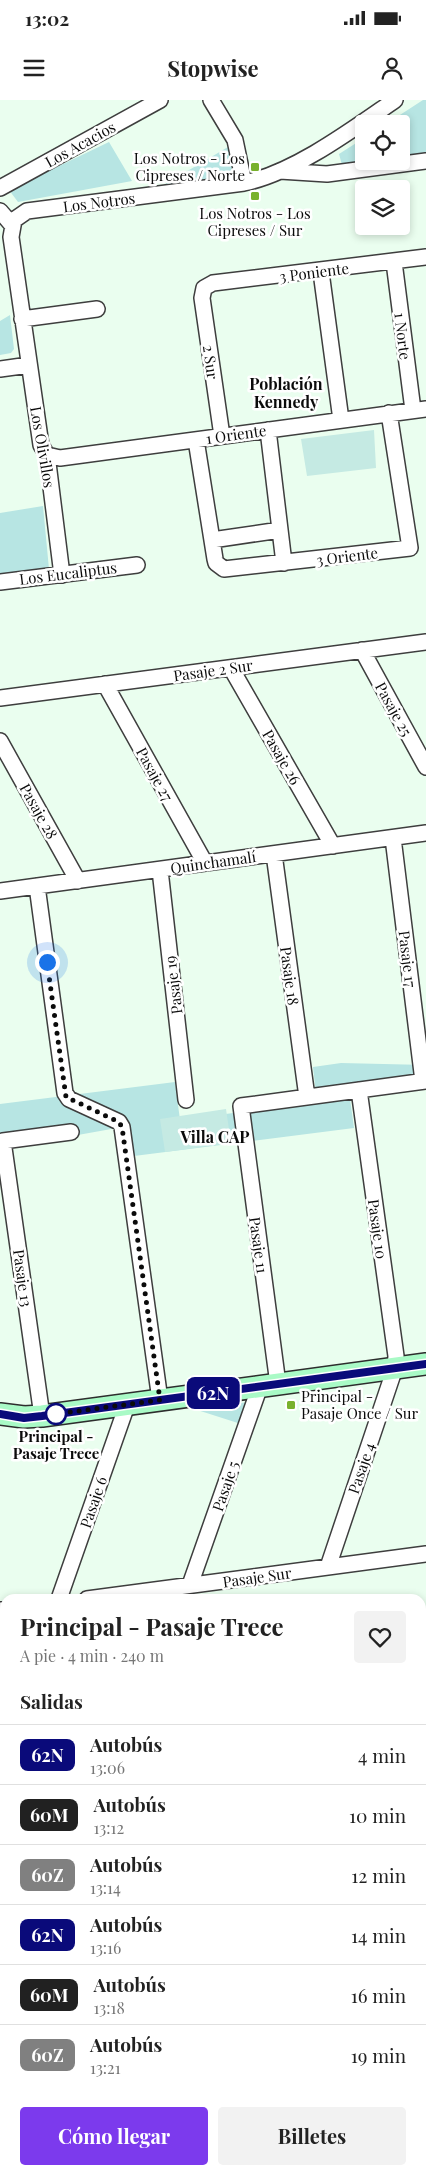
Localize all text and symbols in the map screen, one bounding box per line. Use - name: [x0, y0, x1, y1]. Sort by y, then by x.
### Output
- text: 13:02: [25, 5, 69, 31]
- text: Stopwise: [167, 53, 259, 83]
- icon: menu: [20, 54, 48, 82]
- icon: person: [378, 54, 406, 82]
- map controls: [355, 115, 410, 235]
- button: locate: [355, 115, 410, 170]
- street label: Los Acacios: [41, 116, 119, 172]
- place label: Los Notros - Los Cipreses / Norte: [134, 148, 245, 185]
- marker: Los Notros - Los Cipreses / Norte: [249, 161, 261, 173]
- button: layers: [355, 180, 410, 235]
- street label: Los Notros: [62, 188, 136, 216]
- marker: Los Notros - Los Cipreses / Sur: [249, 190, 261, 202]
- place label: Los Notros - Los Cipreses / Sur: [199, 203, 311, 240]
- street label: 3 Poniente: [278, 258, 350, 286]
- street label: 1 Norte: [390, 311, 416, 361]
- street label: 2 Sur: [199, 344, 223, 381]
- district label: Población Kennedy: [249, 373, 323, 412]
- street label: Los Olivillos: [26, 405, 60, 489]
- street label: 1 Oriente: [204, 420, 268, 448]
- street label: 3 Oriente: [315, 542, 379, 570]
- street label: Los Eucaliptus: [18, 557, 118, 589]
- street label: Pasaje 2 Sur: [172, 654, 254, 685]
- street label: Pasaje 25: [371, 678, 417, 740]
- street label: Pasaje 26: [258, 726, 306, 788]
- street label: Pasaje 27: [132, 743, 178, 805]
- street label: Pasaje 28: [16, 780, 63, 843]
- street label: Quinchamalí: [169, 846, 258, 878]
- street label: Pasaje 17: [395, 929, 421, 989]
- street label: Pasaje 18: [276, 945, 304, 1007]
- your location: [35, 950, 60, 975]
- street label: Pasaje 19: [159, 955, 187, 1015]
- district label: Villa CAP: [179, 1126, 250, 1147]
- street label: Pasaje 10: [364, 1198, 392, 1260]
- street label: Pasaje 11: [245, 1216, 273, 1275]
- street label: Pasaje 13: [9, 1248, 37, 1308]
- line badge: 62N: [184, 1377, 242, 1409]
- text: 62N: [197, 1381, 229, 1405]
- place label: Principal - Pasaje Once / Sur: [301, 1386, 418, 1423]
- marker: Principal - Pasaje Once / Sur: [285, 1399, 297, 1411]
- marker: Principal - Pasaje Trece: [45, 1403, 67, 1425]
- place label: Principal - Pasaje Trece: [13, 1426, 100, 1463]
- street label: Pasaje 4: [343, 1440, 379, 1496]
- street label: Pasaje 5: [207, 1458, 243, 1514]
- street label: Pasaje 6: [75, 1473, 111, 1531]
- street label: Pasaje Sur: [221, 1562, 293, 1592]
- text: Principal - Pasaje Trece: [20, 1610, 284, 1642]
- button: heart: [354, 1611, 406, 1663]
- text: A pie · 4 min · 240 m: [20, 1645, 164, 1666]
- text: Salidas: [20, 1688, 83, 1714]
- text: Autobús: [90, 1731, 162, 1757]
- text: 4 min: [358, 1742, 406, 1768]
- text: 62N: [31, 1743, 64, 1767]
- text: 13:06: [90, 1757, 125, 1778]
- text: Autobús: [93, 1791, 166, 1817]
- text: 10 min: [349, 1802, 406, 1828]
- text: 60M: [30, 1803, 68, 1827]
- text: 13:12: [93, 1817, 124, 1838]
- text: Autobús: [90, 1851, 162, 1877]
- text: 12 min: [351, 1862, 406, 1888]
- text: 60Z: [31, 1863, 64, 1887]
- text: 13:14: [90, 1877, 121, 1898]
- text: Autobús: [90, 1911, 162, 1937]
- text: 14 min: [351, 1922, 406, 1948]
- text: 62N: [31, 1923, 64, 1947]
- text: 13:16: [90, 1937, 121, 1958]
- text: Autobús: [93, 1971, 166, 1997]
- text: 16 min: [351, 1982, 406, 2008]
- text: 60M: [30, 1983, 68, 2007]
- text: 13:18: [93, 1997, 125, 2018]
- text: Autobús: [90, 2031, 162, 2057]
- text: 19 min: [351, 2042, 406, 2068]
- text: 60Z: [31, 2043, 64, 2067]
- text: 13:21: [90, 2057, 121, 2078]
- button: Cómo llegar: [20, 2107, 208, 2165]
- button: Billetes: [218, 2107, 406, 2165]

